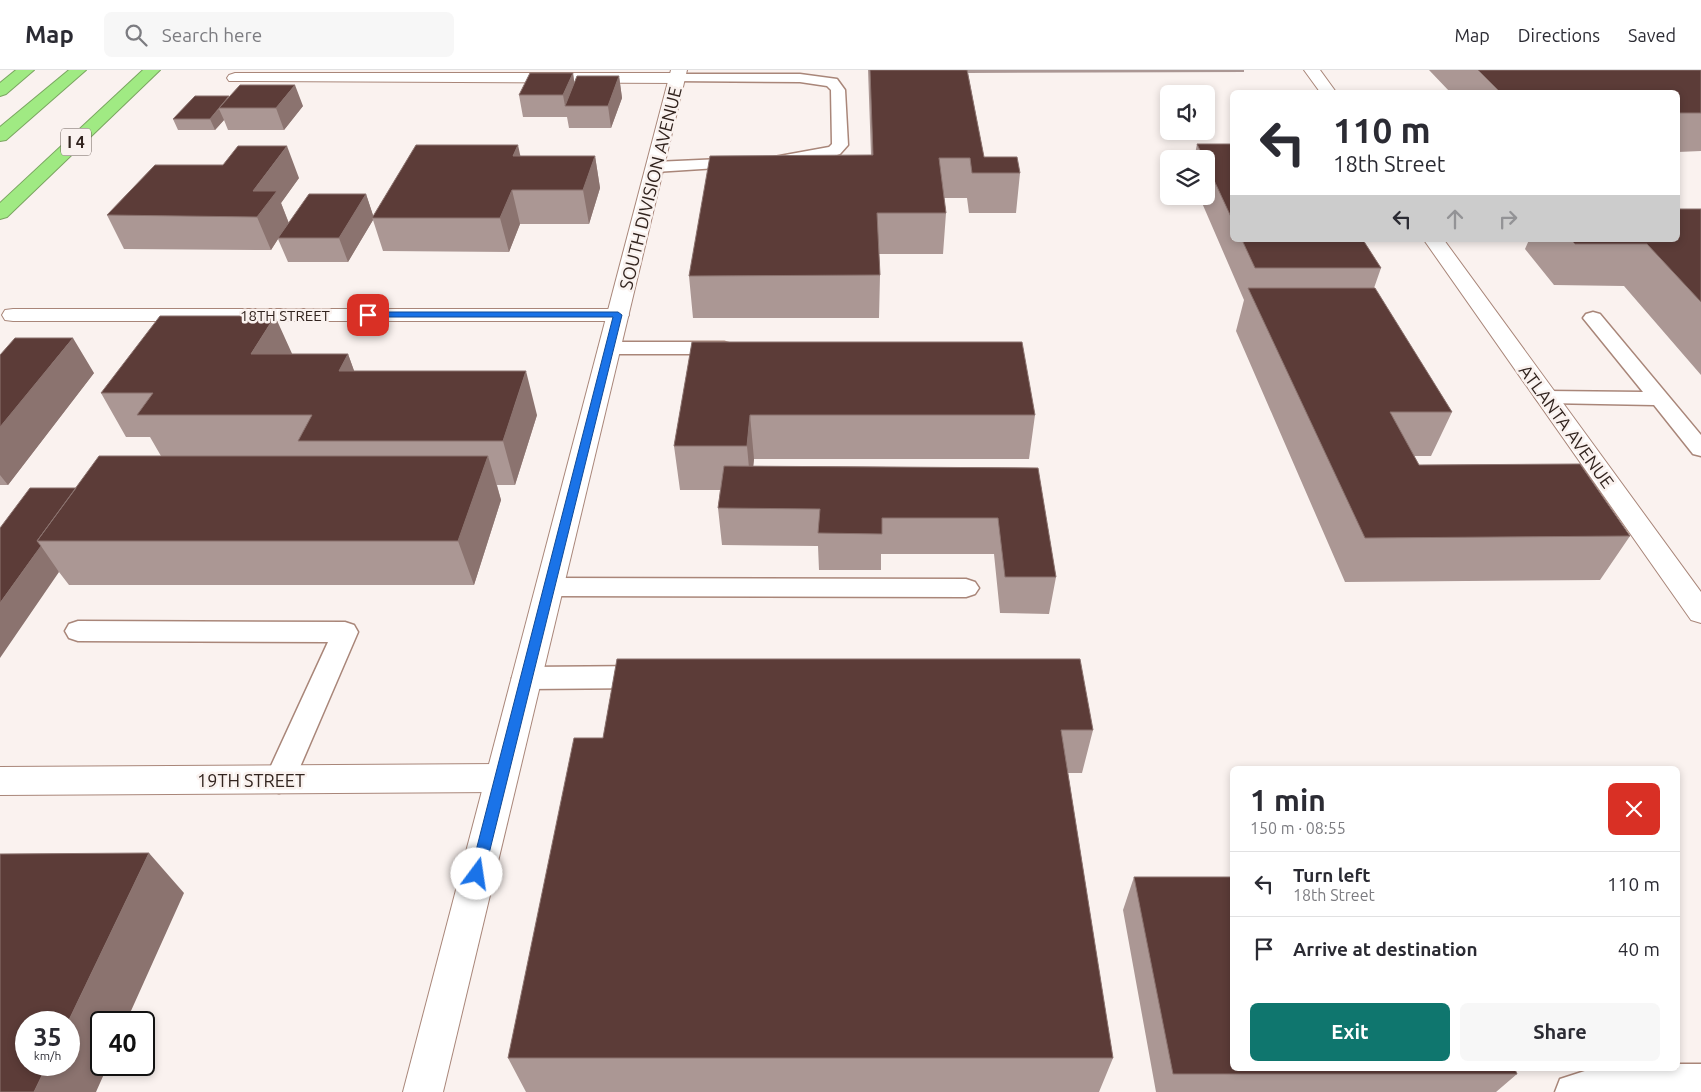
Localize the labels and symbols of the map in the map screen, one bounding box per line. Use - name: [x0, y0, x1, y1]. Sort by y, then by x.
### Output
- street label: SOUTH DIVISION AVENUE: [615, 85, 685, 291]
- road number: I 4: [61, 128, 91, 156]
- pin: [347, 294, 389, 336]
- street label: 18TH STREET: [240, 307, 331, 324]
- street label: ATLANTA AVENUE: [1516, 361, 1618, 491]
- street label: 19TH STREET: [197, 770, 305, 790]
- position arrow: [450, 847, 502, 899]
- speed limit sign: 40: [90, 1011, 155, 1076]

